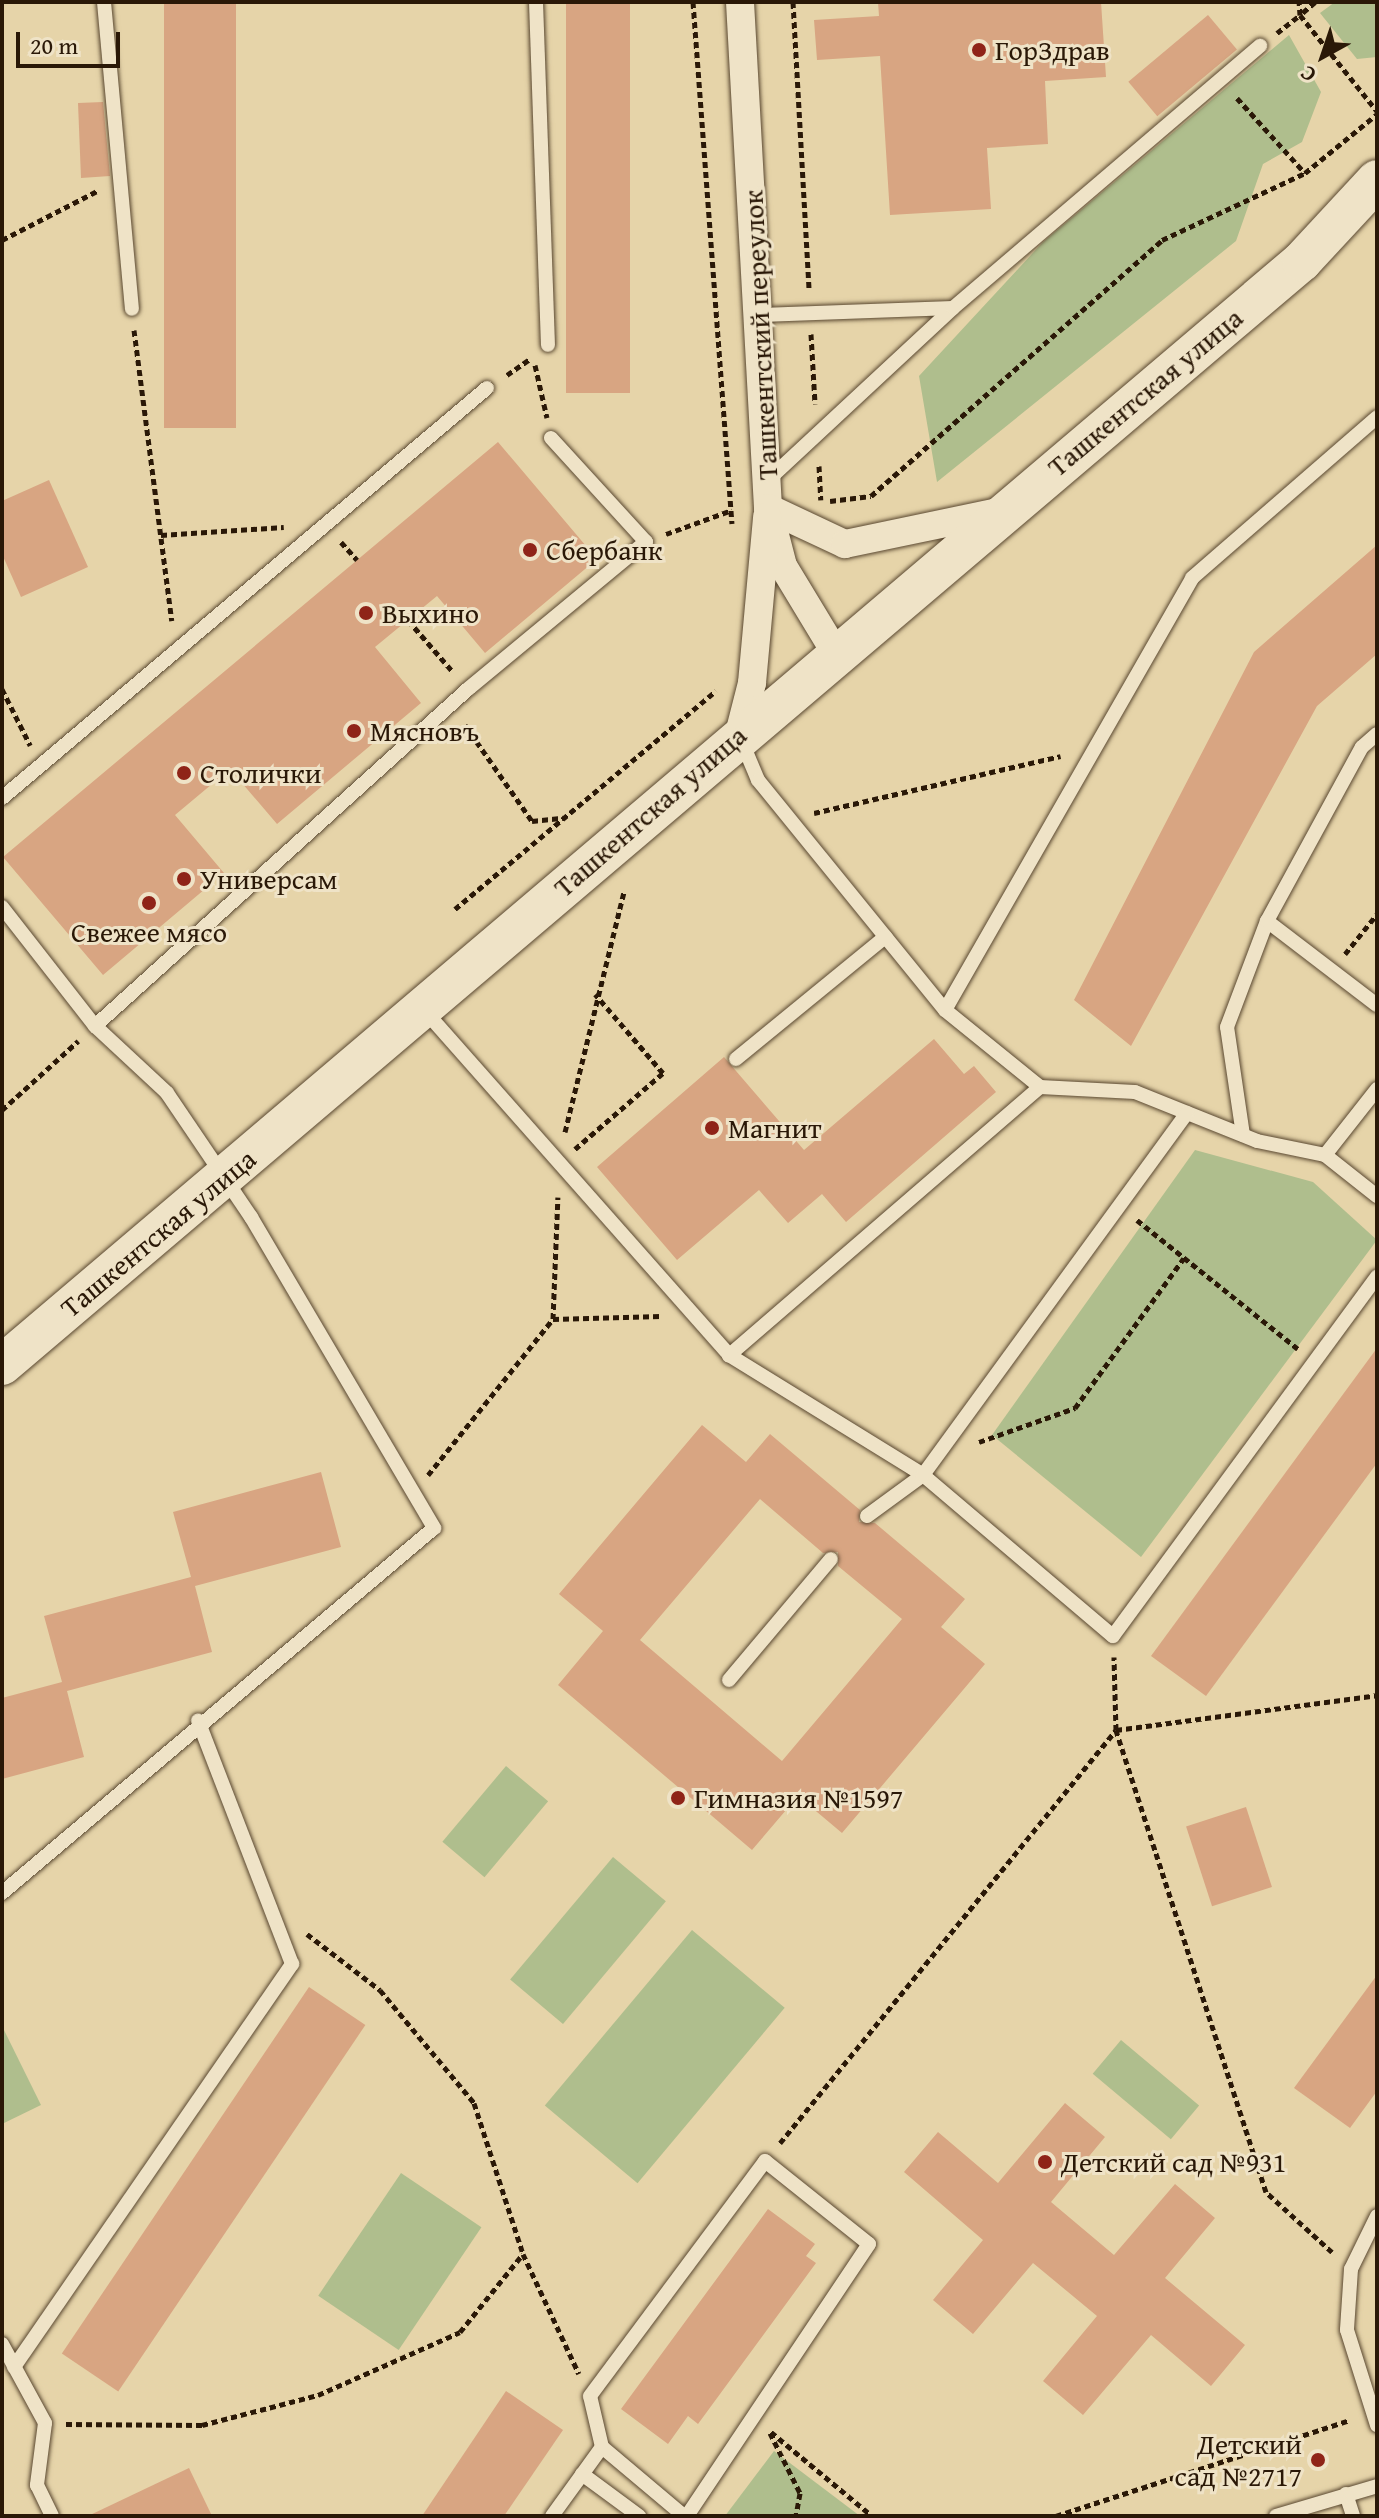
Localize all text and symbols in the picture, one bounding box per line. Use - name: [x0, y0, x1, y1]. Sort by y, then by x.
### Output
- scale bar: [20, 16, 124, 66]
- north arrow: [1283, 16, 1363, 96]
- text: 20 m: [30, 28, 78, 63]
- place label: ГорЗдрав: [995, 33, 1110, 67]
- marker: ГорЗдрав: [970, 41, 988, 59]
- text: С: [1293, 58, 1323, 91]
- street label: Ташкентский переулок: [736, 189, 784, 481]
- street label: Ташкентская улица: [1041, 301, 1249, 483]
- place label: Сбербанк: [546, 533, 662, 567]
- marker: Сбербанк: [521, 541, 539, 559]
- place label: Выхино: [382, 596, 479, 630]
- marker: Выхино: [357, 604, 375, 622]
- place label: Мясновъ: [370, 714, 479, 748]
- street label: Ташкентская улица: [547, 718, 753, 904]
- marker: Мясновъ: [345, 722, 363, 740]
- place label: Столички: [200, 756, 321, 790]
- marker: Столички: [175, 764, 193, 782]
- place label: Универсам: [200, 862, 338, 896]
- marker: Универсам: [175, 870, 193, 888]
- marker: Свежее мясо: [140, 894, 158, 912]
- place label: Свежее мясо: [71, 915, 227, 949]
- place label: Магнит: [728, 1111, 822, 1145]
- marker: Магнит: [703, 1119, 721, 1137]
- street label: Ташкентская улица: [54, 1142, 262, 1324]
- place label: Гимназия №1597: [694, 1781, 903, 1815]
- marker: Гимназия №1597: [669, 1789, 687, 1807]
- place label: Детский сад №931: [1061, 2145, 1286, 2179]
- marker: Детский сад №931: [1036, 2153, 1054, 2171]
- place label: Детский сад №2717: [1175, 2427, 1302, 2493]
- marker: Детский сад №2717: [1309, 2451, 1327, 2469]

